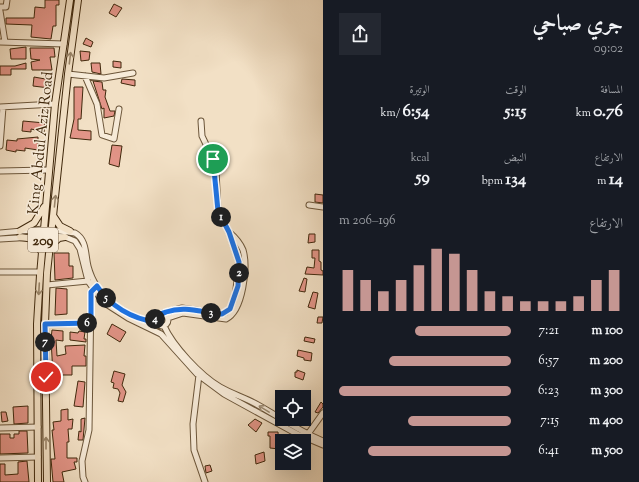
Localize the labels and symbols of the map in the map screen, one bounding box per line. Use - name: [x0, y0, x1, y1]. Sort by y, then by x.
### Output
- one-way arrow: [66, 52, 74, 65]
- street label: King Abdul Aziz Road: [24, 70, 59, 216]
- pin: [196, 142, 230, 176]
- one-way arrow: [51, 195, 59, 208]
- pin: 1: [211, 207, 231, 227]
- road number: 209: [28, 228, 58, 252]
- pin: 2: [229, 263, 249, 283]
- one-way arrow: [35, 282, 43, 295]
- pin: 5: [96, 288, 116, 308]
- pin: 3: [201, 303, 221, 323]
- pin: 4: [145, 309, 165, 329]
- pin: 6: [77, 313, 97, 333]
- pin: 7: [35, 332, 55, 352]
- pin: [29, 360, 63, 394]
- one-way arrow: [258, 404, 270, 412]
- one-way arrow: [42, 437, 50, 450]

